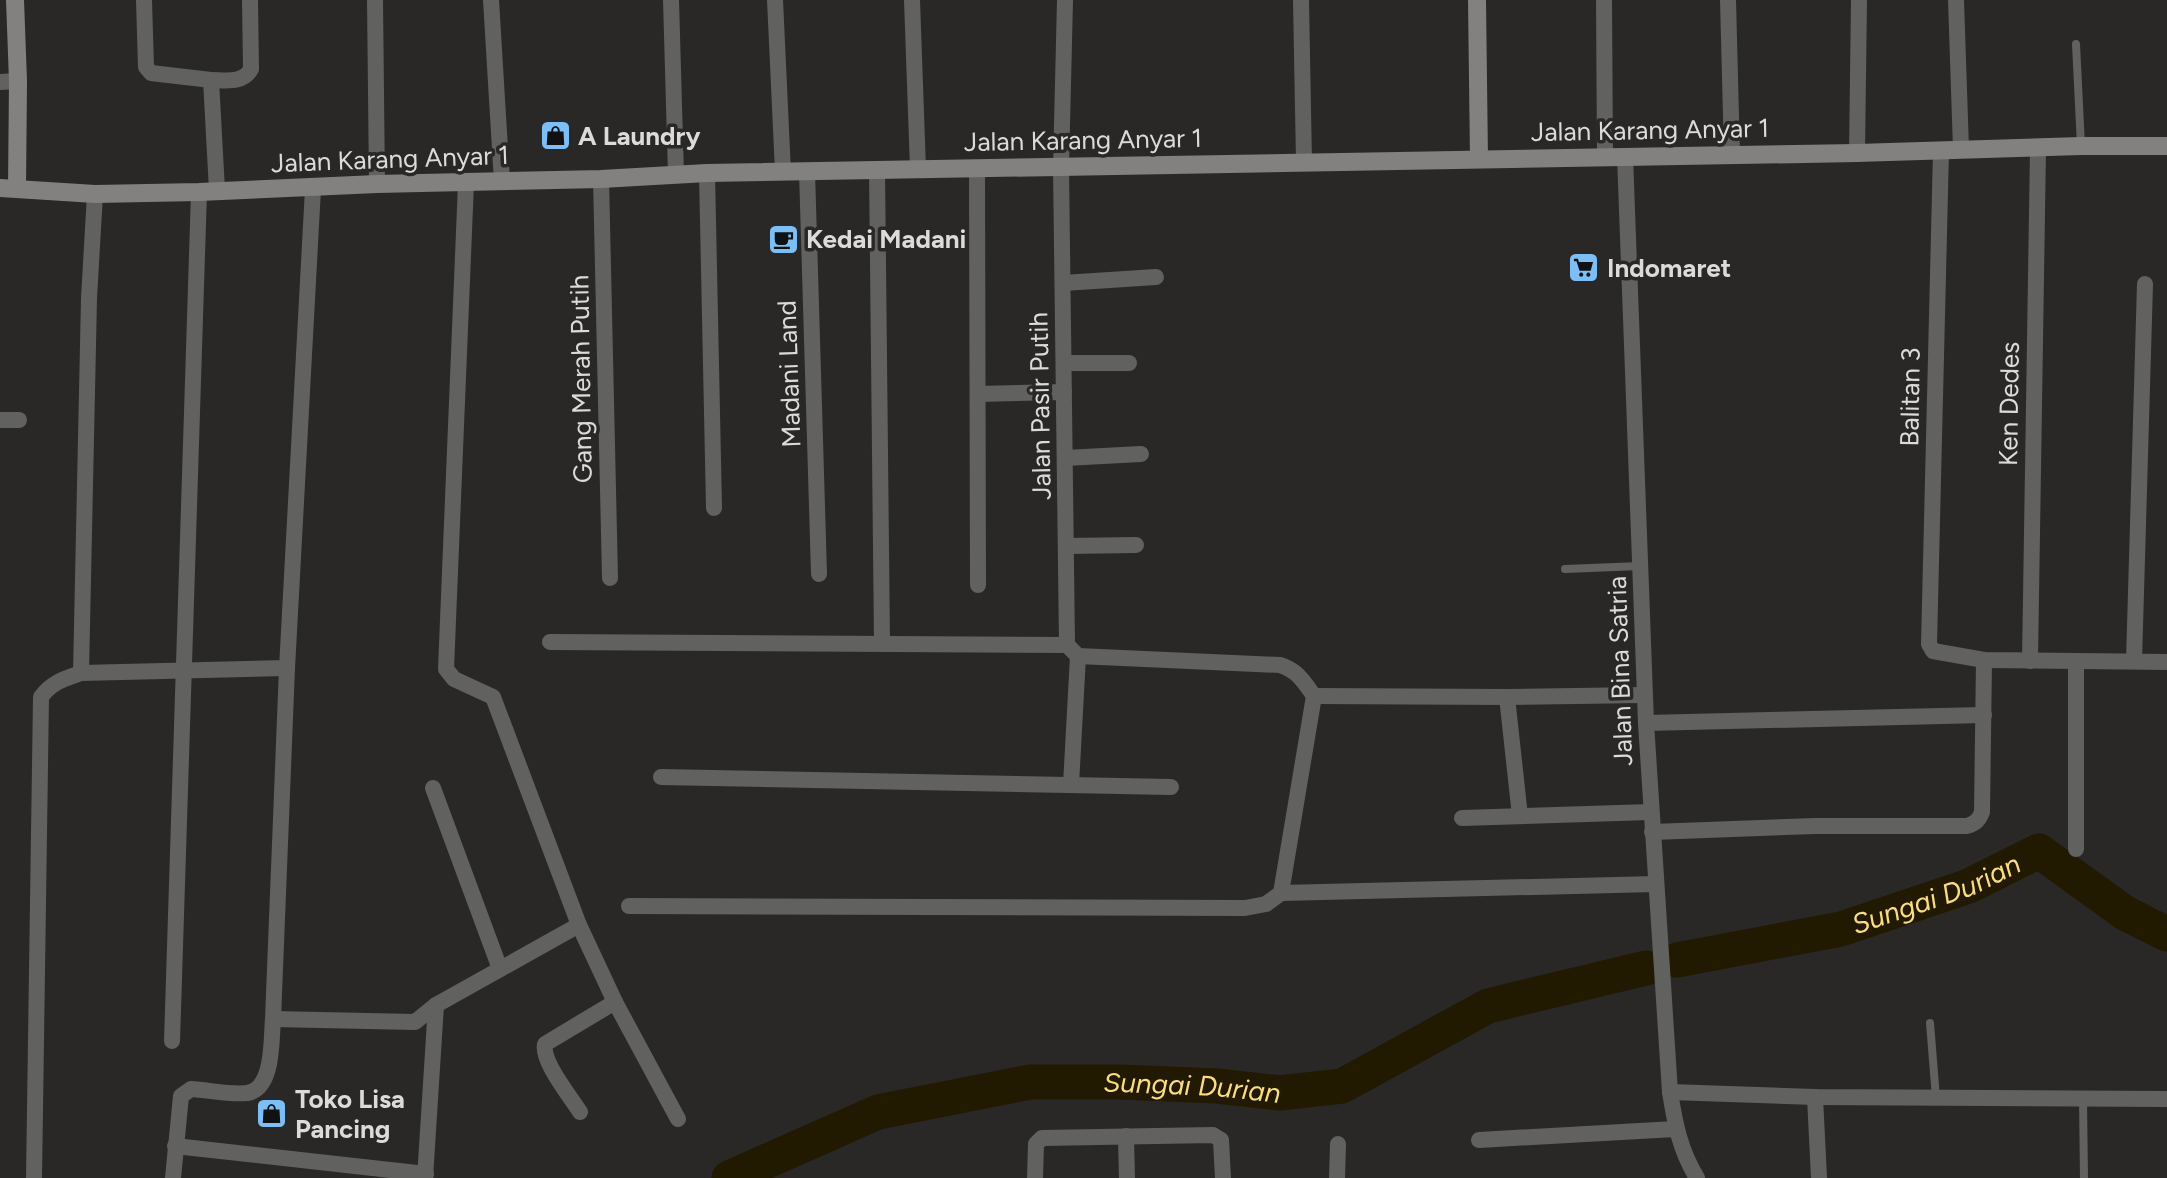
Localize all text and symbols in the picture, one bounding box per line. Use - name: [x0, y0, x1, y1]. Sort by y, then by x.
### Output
- street label: Jalan Karang Anyar 1: [1531, 112, 1769, 148]
- shop icon: A Laundry: [538, 119, 572, 153]
- place label: A Laundry: [578, 120, 700, 152]
- street label: Jalan Karang Anyar 1: [964, 122, 1202, 158]
- street label: Jalan Karang Anyar 1: [270, 139, 510, 179]
- cafe icon: Kedai Madani: [766, 222, 800, 256]
- place label: Kedai Madani: [806, 223, 966, 255]
- supermarket icon: Indomaret: [1567, 251, 1601, 285]
- place label: Indomaret: [1607, 252, 1731, 284]
- street label: Gang Merah Putih: [563, 275, 599, 483]
- street label: Madani Land: [770, 300, 808, 448]
- street label: Jalan Pasir Putih: [1022, 312, 1058, 500]
- street label: Ken Dedes: [1992, 342, 2026, 466]
- street label: Balitan 3: [1893, 347, 1927, 447]
- street label: Jalan Bina Satria: [1601, 576, 1639, 766]
- water label: Sungai Durian: [1847, 846, 2026, 941]
- water label: Sungai Durian: [1103, 1065, 1282, 1110]
- place label: Toko Lisa Pancing: [295, 1083, 405, 1145]
- shop icon: Toko Lisa Pancing: [255, 1097, 289, 1131]

